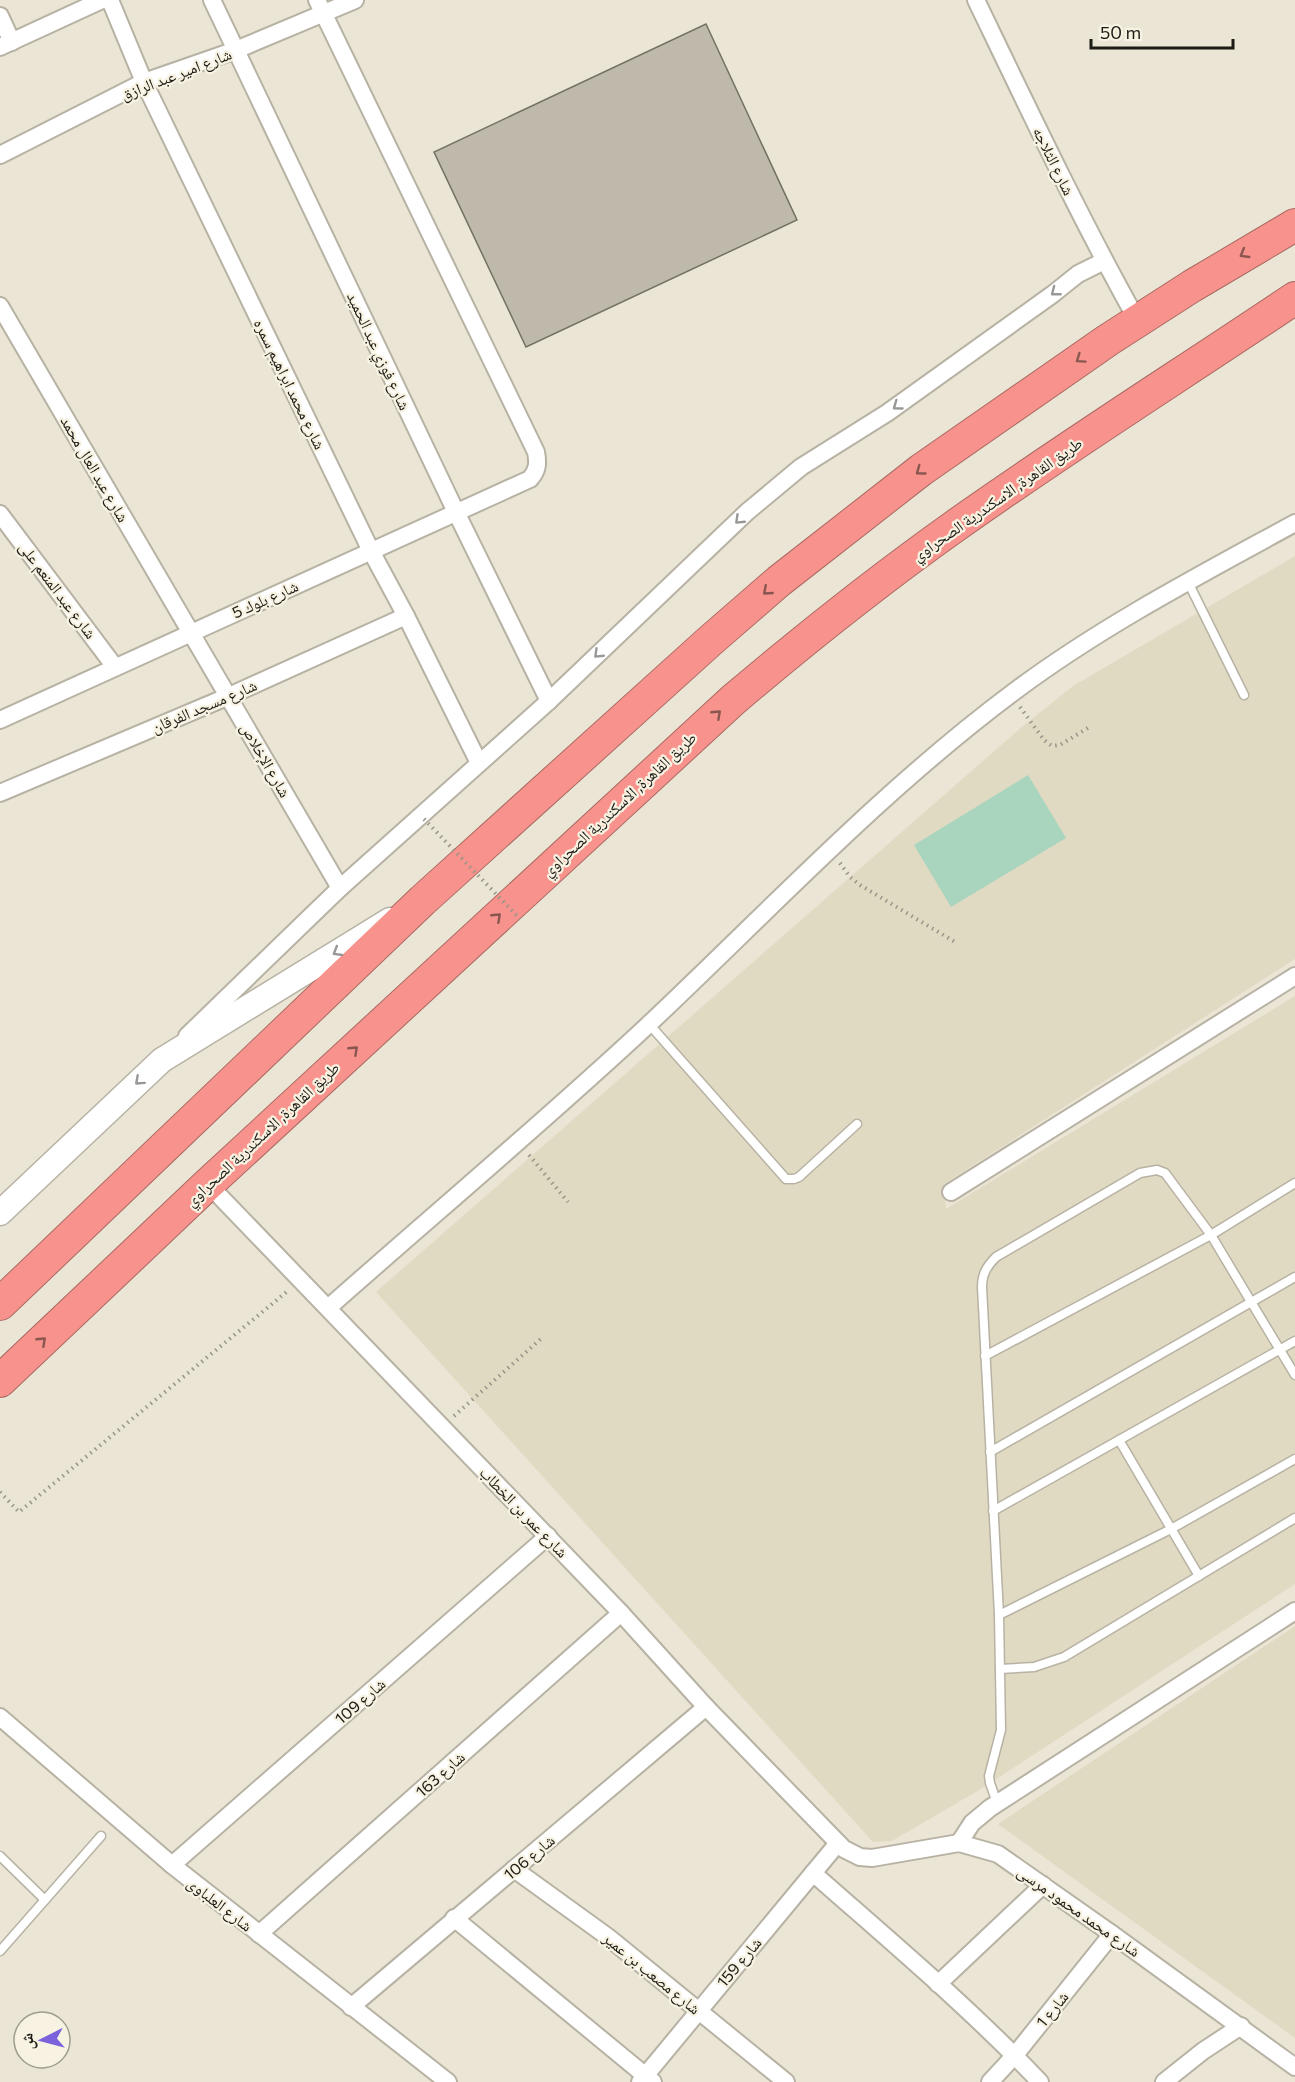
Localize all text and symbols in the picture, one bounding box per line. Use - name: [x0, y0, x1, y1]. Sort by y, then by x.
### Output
- scale bar: [1091, 12, 1234, 50]
- text: 50 m: [1100, 21, 1141, 43]
- street label: شارع امير عبد الرازق: [118, 44, 235, 105]
- street label: شارع الثلاجه: [1028, 124, 1079, 199]
- one-way arrow: [1240, 246, 1250, 258]
- one-way arrow: [1051, 284, 1062, 295]
- street label: شارع فوزي عبد الحميد: [340, 289, 415, 415]
- street label: شارع محمد ابراهيم سمره: [249, 315, 330, 453]
- one-way arrow: [1076, 352, 1087, 363]
- one-way arrow: [892, 398, 903, 409]
- street label: شارع عبد العال محمد: [56, 412, 134, 526]
- street label: طريق القاهرة, الاسكندرية الصحراوي: [908, 433, 1088, 568]
- one-way arrow: [916, 464, 927, 475]
- one-way arrow: [736, 513, 746, 524]
- street label: شارع عبد المنعم على: [14, 537, 101, 643]
- street label: شارع بلوك 5: [229, 576, 302, 623]
- one-way arrow: [763, 584, 774, 595]
- one-way arrow: [594, 647, 605, 658]
- street label: شارع مسجد الفرقان: [148, 675, 260, 738]
- one-way arrow: [711, 710, 721, 721]
- street label: شارع الإخلاص: [236, 719, 295, 801]
- street label: طريق القاهرة, الاسكندرية الصحراوي: [538, 727, 702, 883]
- one-way arrow: [490, 913, 501, 924]
- one-way arrow: [333, 944, 343, 956]
- one-way arrow: [346, 1046, 357, 1057]
- street label: طريق القاهرة, الاسكندرية الصحراوي: [181, 1057, 345, 1213]
- one-way arrow: [135, 1074, 145, 1085]
- one-way arrow: [35, 1337, 46, 1348]
- street label: شارع عمر بن الخطاب: [475, 1462, 572, 1562]
- street label: شارع 109: [331, 1674, 390, 1729]
- street label: شارع 163: [411, 1747, 469, 1802]
- street label: شارع 106: [499, 1830, 559, 1885]
- street label: شارع محمد محمود مرسى: [1013, 1861, 1144, 1962]
- street label: شارع العلباوى: [183, 1872, 257, 1936]
- street label: شارع مصعب بن عمير: [598, 1927, 705, 2019]
- street label: شارع 159: [712, 1933, 766, 1992]
- street label: شارع 1: [1032, 1987, 1073, 2032]
- north arrow: [12, 2010, 72, 2070]
- text: ش: [16, 2032, 38, 2051]

